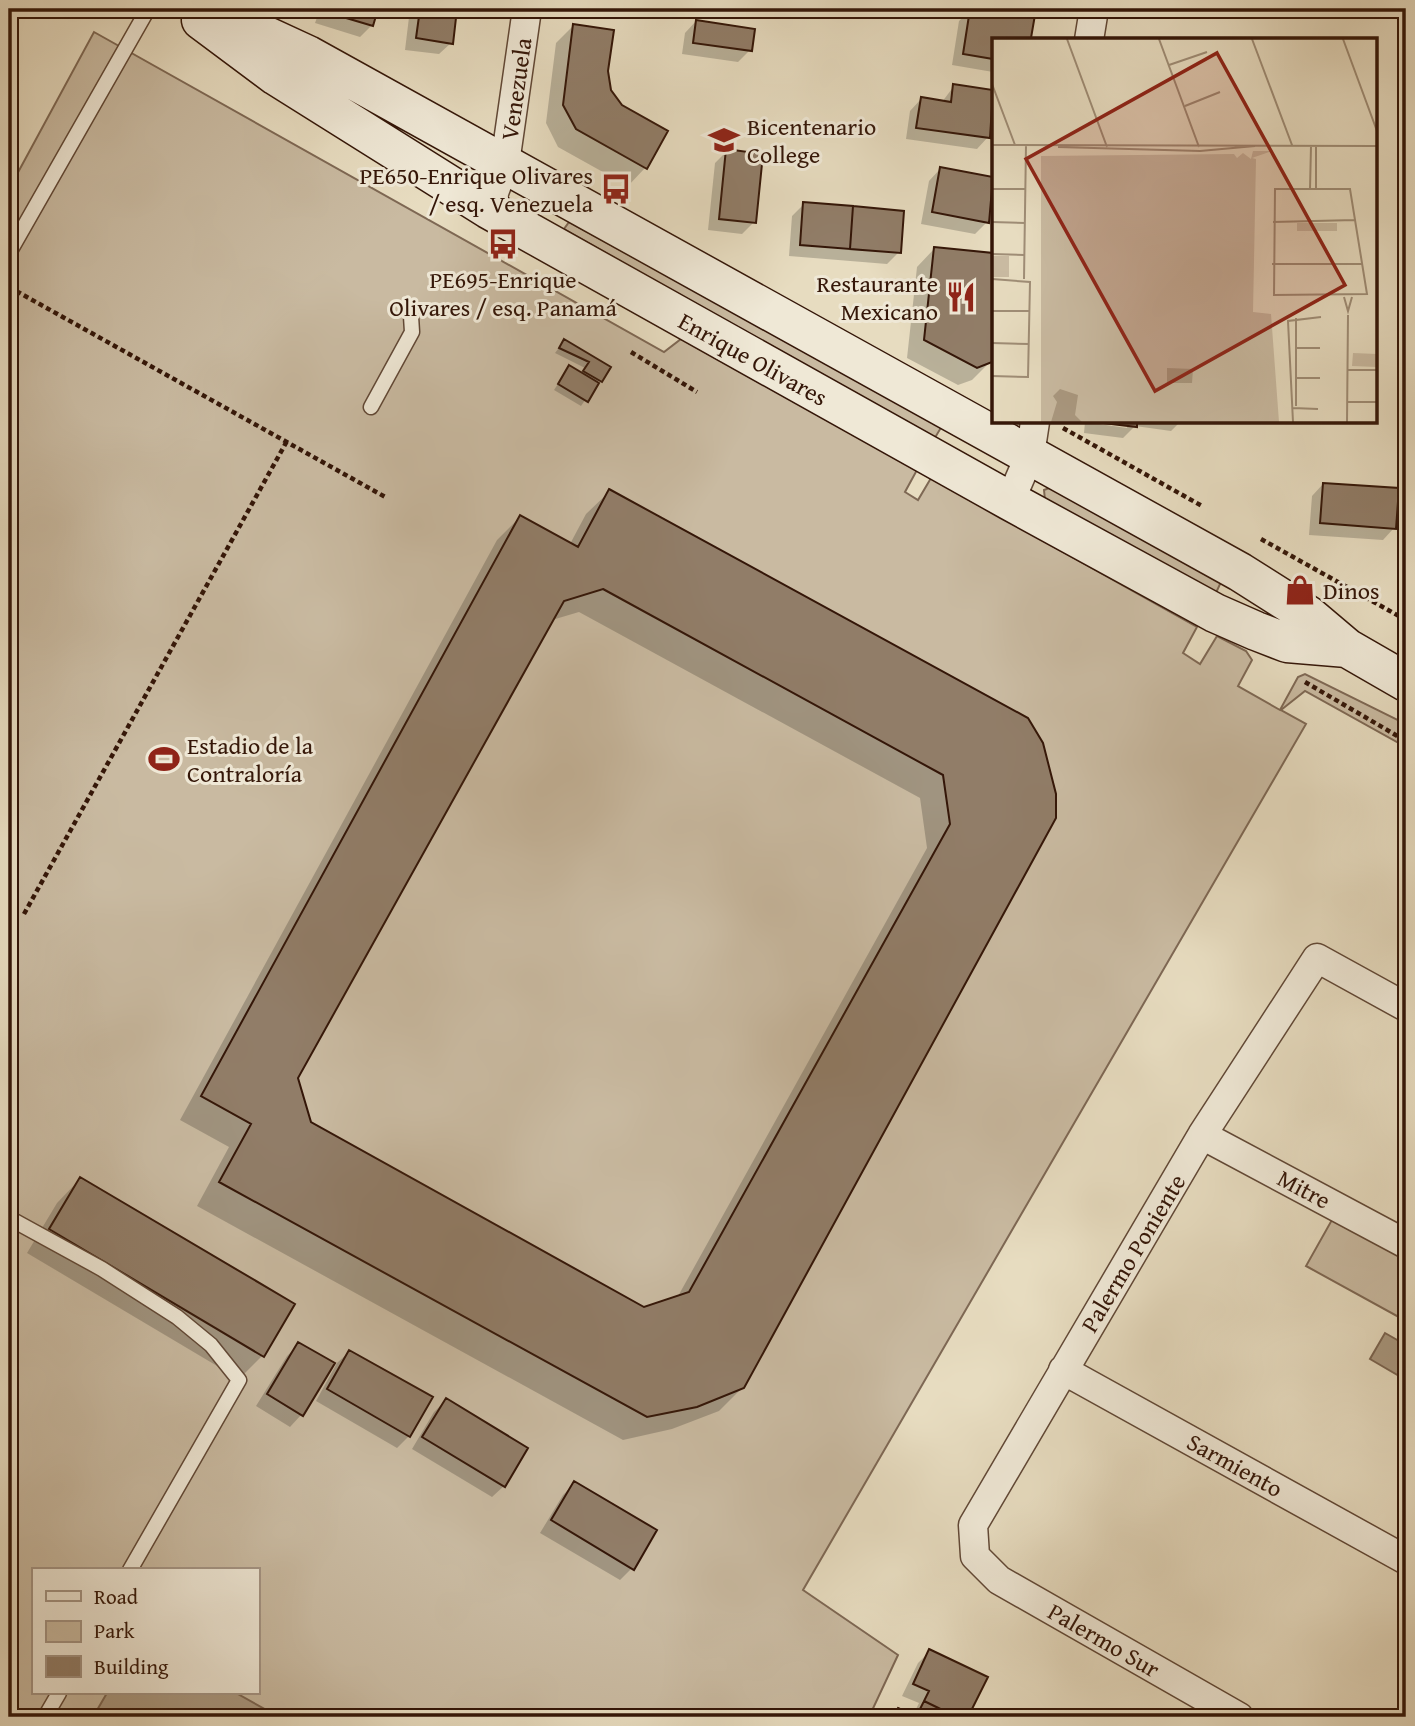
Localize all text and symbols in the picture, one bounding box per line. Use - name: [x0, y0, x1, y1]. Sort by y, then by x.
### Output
- street label: Venezuela: [491, 35, 541, 142]
- inset map: [992, 38, 1376, 424]
- place label: Bicentenario College: [747, 109, 876, 172]
- school or university icon: Bicentenario College: [707, 123, 741, 157]
- place label: PE650-Enrique Olivares / esq. Venezuela: [359, 158, 594, 221]
- bus stop icon: PE650-Enrique Olivares / esq. Venezuela: [599, 172, 633, 206]
- bus stop icon: PE695-Enrique Olivares / esq. Panamá: [486, 227, 520, 261]
- place label: PE695-Enrique Olivares / esq. Panamá: [389, 262, 617, 325]
- place label: Restaurante Mexicano: [816, 266, 938, 329]
- restaurant icon: Restaurante Mexicano: [944, 280, 978, 314]
- street label: Enrique Olivares: [672, 304, 834, 414]
- shop icon: Dinos: [1283, 573, 1317, 607]
- place label: Dinos: [1323, 573, 1380, 608]
- place label: Estadio de la Contraloría: [187, 728, 314, 791]
- sports icon: Estadio de la Contraloría: [147, 742, 181, 776]
- street label: Mitre: [1271, 1160, 1337, 1218]
- street label: Palermo Poniente: [1072, 1167, 1194, 1339]
- street label: Sarmiento: [1181, 1424, 1289, 1506]
- legend: [32, 1568, 259, 1694]
- text: Road: [94, 1581, 139, 1612]
- street label: Palermo Sur: [1042, 1594, 1166, 1686]
- text: Park: [94, 1615, 135, 1646]
- text: Building: [94, 1651, 169, 1682]

